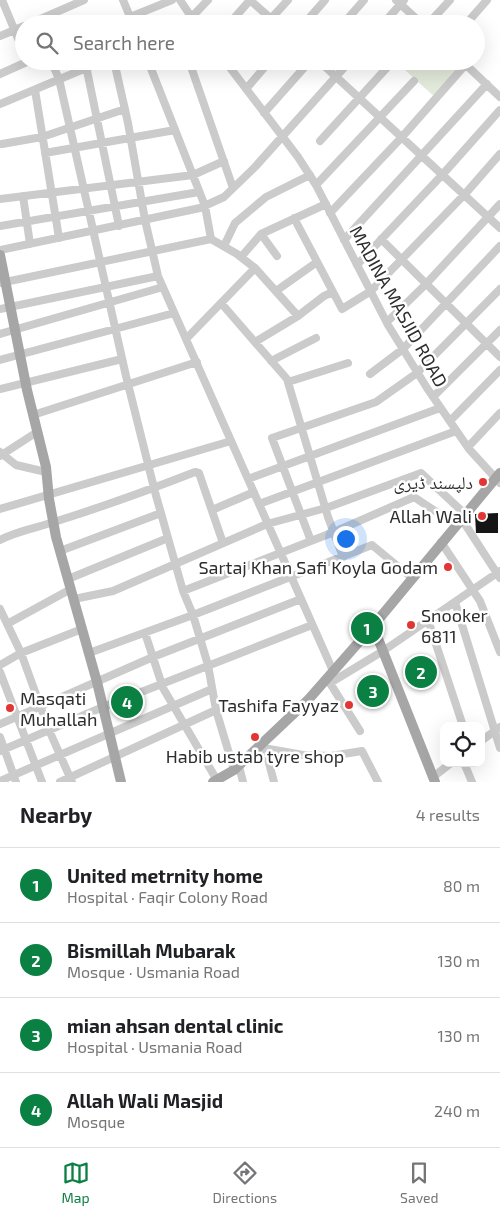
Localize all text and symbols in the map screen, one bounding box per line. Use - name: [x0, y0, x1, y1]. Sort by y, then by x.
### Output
- search box: [15, 15, 485, 70]
- icon: search: [33, 29, 61, 57]
- text: Search here: [73, 31, 175, 54]
- street label: MADINA MASJID ROAD: [345, 221, 453, 391]
- place label: دلپسند ڈیری: [393, 471, 473, 494]
- marker: دلپسند ڈیری: [477, 476, 489, 488]
- place label: Allah Wali: [389, 505, 472, 527]
- marker: Allah Wali: [476, 510, 488, 522]
- your location: [333, 526, 359, 552]
- place label: Sartaj Khan Safi Koyla Godam: [198, 556, 438, 578]
- marker: Sartaj Khan Safi Koyla Godam: [442, 561, 454, 573]
- place label: Snooker 6811: [421, 604, 488, 647]
- pin: 1: [351, 609, 383, 647]
- marker: Snooker 6811: [405, 619, 417, 631]
- pin: 2: [405, 653, 437, 691]
- pin: 3: [357, 672, 389, 710]
- pin: 4: [111, 683, 143, 721]
- place label: Masqati Muhallah: [20, 687, 97, 730]
- place label: Tashifa Fayyaz: [218, 694, 339, 716]
- marker: Tashifa Fayyaz: [343, 699, 355, 711]
- marker: Masqati Muhallah: [4, 702, 16, 714]
- map controls: [440, 722, 485, 767]
- button: locate: [440, 722, 485, 767]
- marker: Habib ustab tyre shop: [249, 731, 261, 743]
- place label: Habib ustab tyre shop: [166, 745, 344, 767]
- text: Nearby: [20, 802, 92, 827]
- text: 4 results: [416, 805, 480, 824]
- text: United metrnity home: [67, 864, 263, 887]
- text: 1: [33, 876, 39, 895]
- text: 80 m: [443, 876, 480, 895]
- text: Hospital · Faqir Colony Road: [67, 887, 268, 906]
- text: Bismillah Mubarak: [67, 939, 236, 962]
- text: 2: [31, 951, 41, 970]
- text: 130 m: [438, 951, 480, 970]
- text: Mosque · Usmania Road: [67, 962, 240, 981]
- text: mian ahsan dental clinic: [67, 1014, 284, 1037]
- text: 3: [31, 1026, 41, 1045]
- text: 130 m: [438, 1026, 480, 1045]
- text: Hospital · Usmania Road: [67, 1037, 242, 1056]
- text: Allah Wali Masjid: [67, 1089, 223, 1112]
- text: 4: [31, 1101, 41, 1120]
- text: 240 m: [434, 1101, 480, 1120]
- text: Mosque: [67, 1112, 125, 1131]
- tab: Map: [61, 1159, 90, 1206]
- tab: Directions: [213, 1159, 277, 1206]
- tab: Saved: [400, 1159, 439, 1206]

